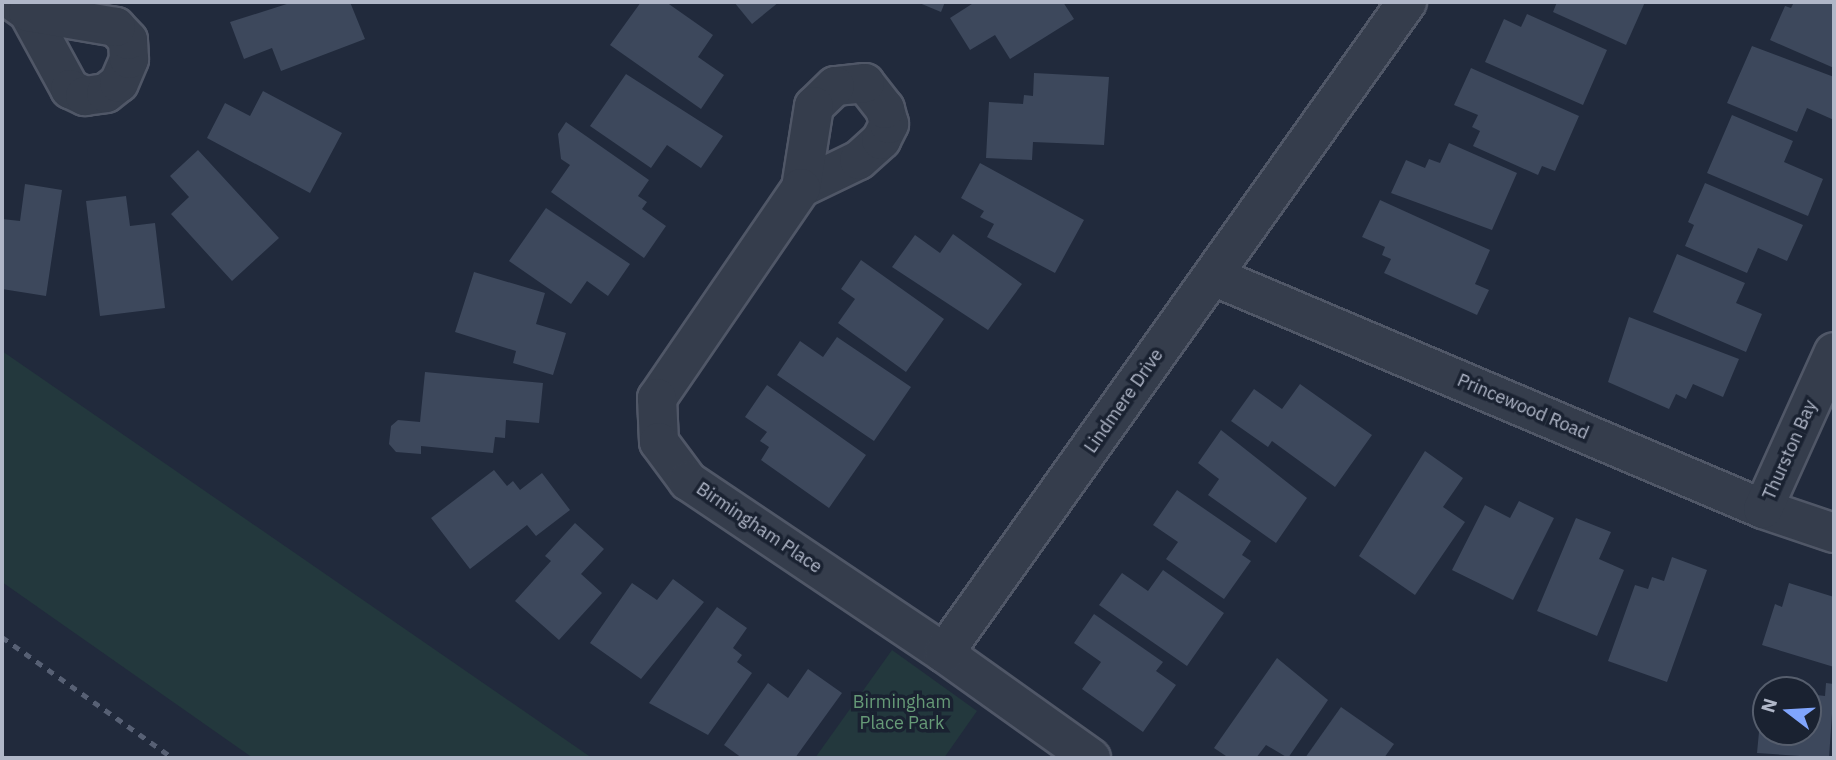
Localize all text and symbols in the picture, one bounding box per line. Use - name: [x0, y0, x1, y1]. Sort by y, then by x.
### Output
- street label: Lindmere Drive: [1080, 345, 1168, 457]
- street label: Princewood Road: [1454, 370, 1592, 444]
- street label: Thurston Bay: [1758, 397, 1822, 503]
- street label: Birmingham Place: [692, 478, 826, 578]
- north arrow: [1752, 676, 1822, 746]
- park label: Birmingham Place Park: [853, 692, 951, 734]
- text: N: [1755, 695, 1782, 716]

